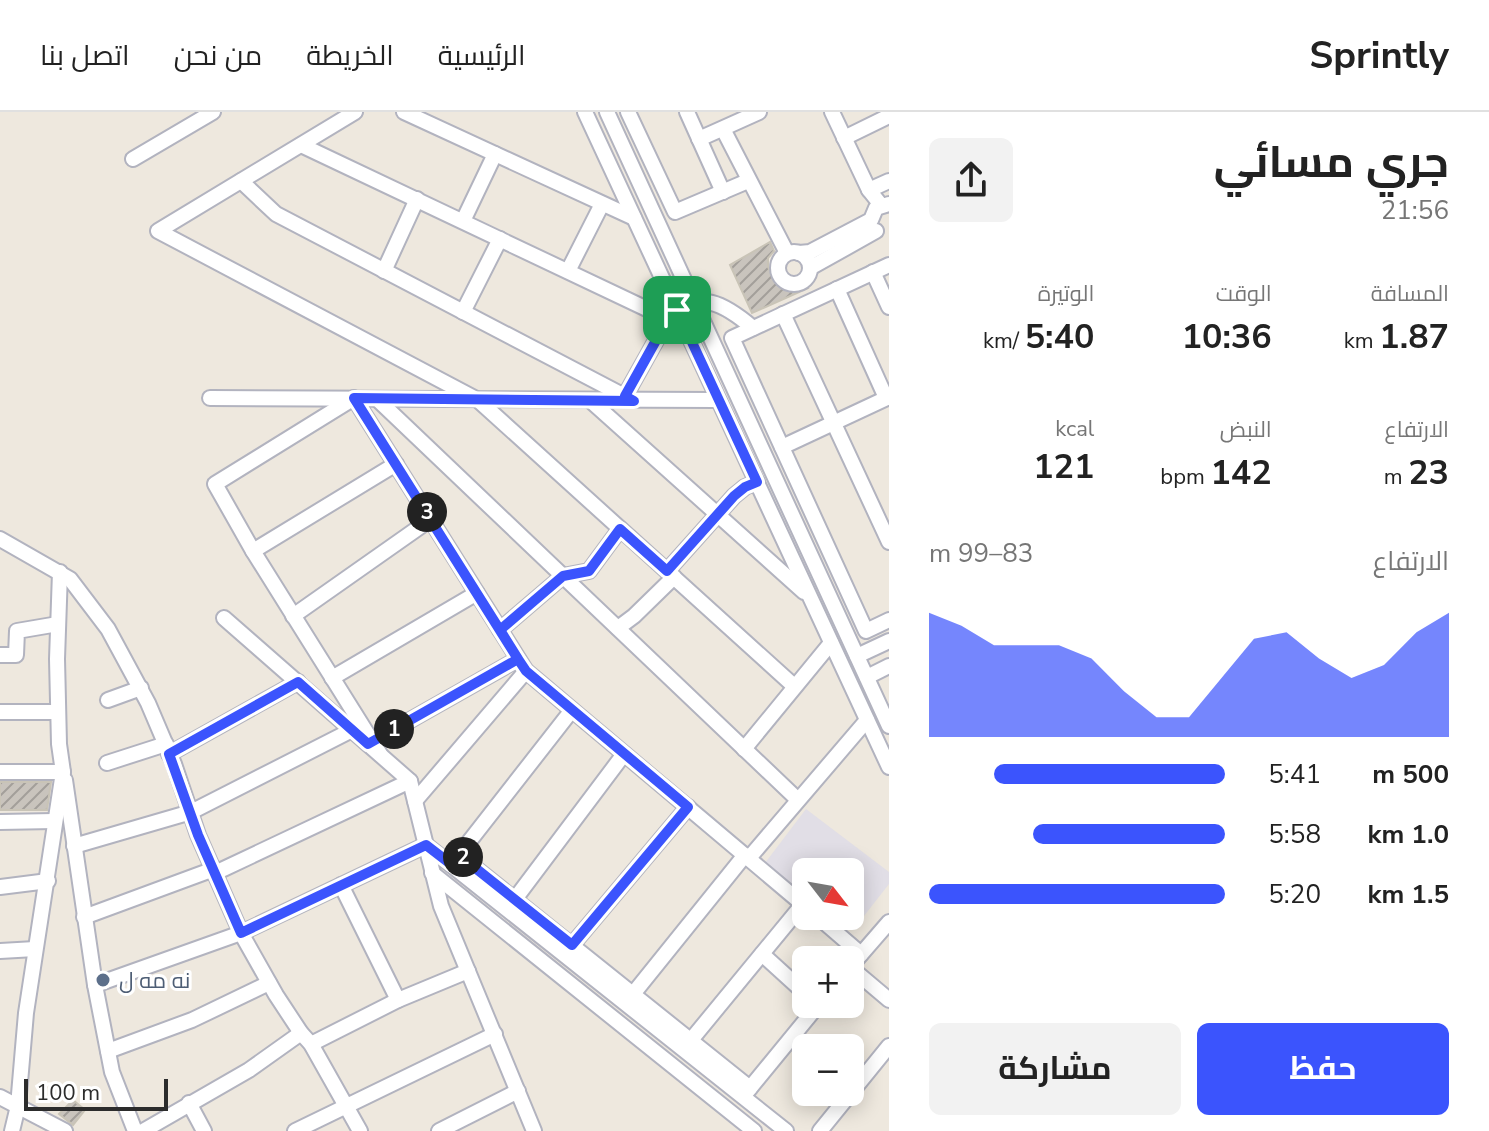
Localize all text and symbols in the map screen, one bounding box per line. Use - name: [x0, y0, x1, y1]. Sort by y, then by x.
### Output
- text: Sprintly: [1309, 30, 1449, 81]
- text: اتصل بنا: [40, 37, 130, 75]
- text: من نحن: [174, 37, 262, 75]
- text: الخريطة: [306, 37, 394, 75]
- text: الرئيسية: [438, 37, 526, 75]
- text: جري مسائي: [1214, 133, 1449, 193]
- button: share: [929, 138, 1013, 222]
- text: 21:56: [1381, 193, 1449, 228]
- pin: [643, 276, 711, 344]
- text: الوتيرة: [1038, 279, 1094, 309]
- text: الوقت: [1216, 279, 1272, 309]
- text: المسافة: [1371, 279, 1449, 309]
- icon: arrive: [655, 288, 699, 332]
- text: 5:40: [1025, 314, 1094, 360]
- text: 10:36: [1182, 314, 1272, 360]
- text: 1.87: [1379, 314, 1449, 360]
- text: /km: [983, 326, 1025, 356]
- text: km: [1344, 326, 1379, 356]
- text: kcal: [1055, 414, 1094, 444]
- text: النبض: [1220, 415, 1272, 445]
- text: الارتفاع: [1385, 415, 1449, 445]
- text: 121: [1033, 444, 1094, 490]
- text: 142: [1210, 450, 1272, 496]
- text: 23: [1408, 450, 1449, 496]
- text: bpm: [1160, 462, 1210, 492]
- text: m: [1384, 462, 1408, 492]
- pin: 3: [407, 492, 447, 532]
- text: 3: [420, 497, 434, 527]
- text: 83–99 m: [929, 536, 1033, 571]
- text: الارتفاع: [1373, 544, 1449, 579]
- pin: 1: [374, 709, 414, 749]
- text: 1: [387, 714, 401, 744]
- text: 5:41: [1268, 757, 1321, 792]
- text: 500 m: [1372, 757, 1449, 792]
- text: 5:58: [1268, 817, 1321, 852]
- text: 1.0 km: [1368, 817, 1449, 852]
- pin: 2: [443, 837, 483, 877]
- text: 2: [456, 842, 470, 872]
- north arrow: [792, 858, 864, 930]
- map controls: [792, 858, 864, 1106]
- text: 5:20: [1268, 877, 1321, 912]
- text: 1.5 km: [1368, 877, 1449, 912]
- button: +: [792, 946, 864, 1018]
- place label: نه مه ل: [119, 966, 190, 996]
- marker: نه مه ل: [94, 971, 112, 989]
- button: مشاركة: [929, 1023, 1181, 1115]
- button: حفظ: [1197, 1023, 1449, 1115]
- button: −: [792, 1034, 864, 1106]
- scale bar: [24, 1075, 168, 1111]
- text: 100 m: [36, 1078, 100, 1108]

